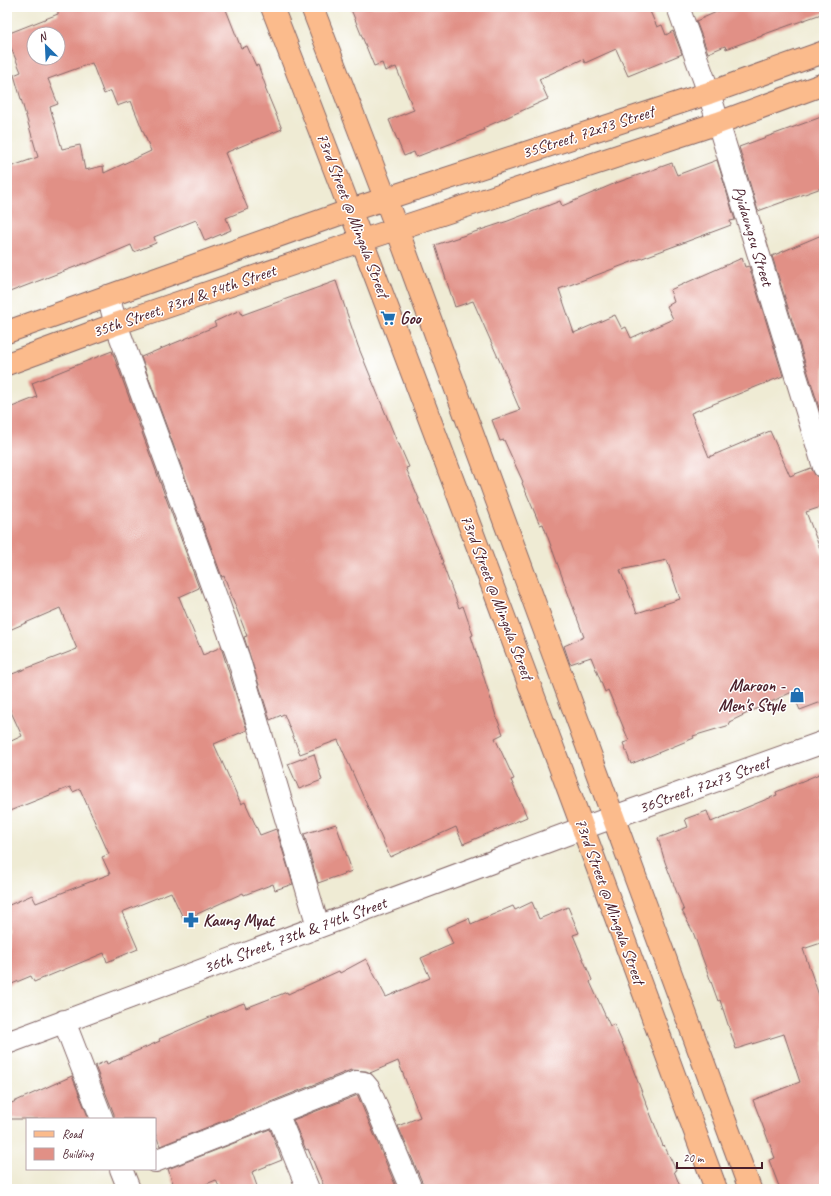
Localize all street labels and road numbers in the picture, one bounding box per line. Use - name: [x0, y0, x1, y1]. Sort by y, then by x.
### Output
- street label: 35Street, 72x73 Street: [519, 100, 659, 163]
- street label: 73rd Street @ Mingala Street: [312, 129, 395, 303]
- street label: Pyidaungsu Street: [728, 184, 779, 291]
- street label: 35th Street, 73rd & 74th Street: [90, 259, 281, 342]
- street label: 73rd Street @ Mingala Street: [456, 511, 539, 685]
- street label: 36Street, 72x73 Street: [636, 751, 774, 818]
- street label: 73rd Street @ Mingala Street: [570, 815, 651, 989]
- street label: 36th Street, 73th & 74th Street: [201, 891, 391, 978]

